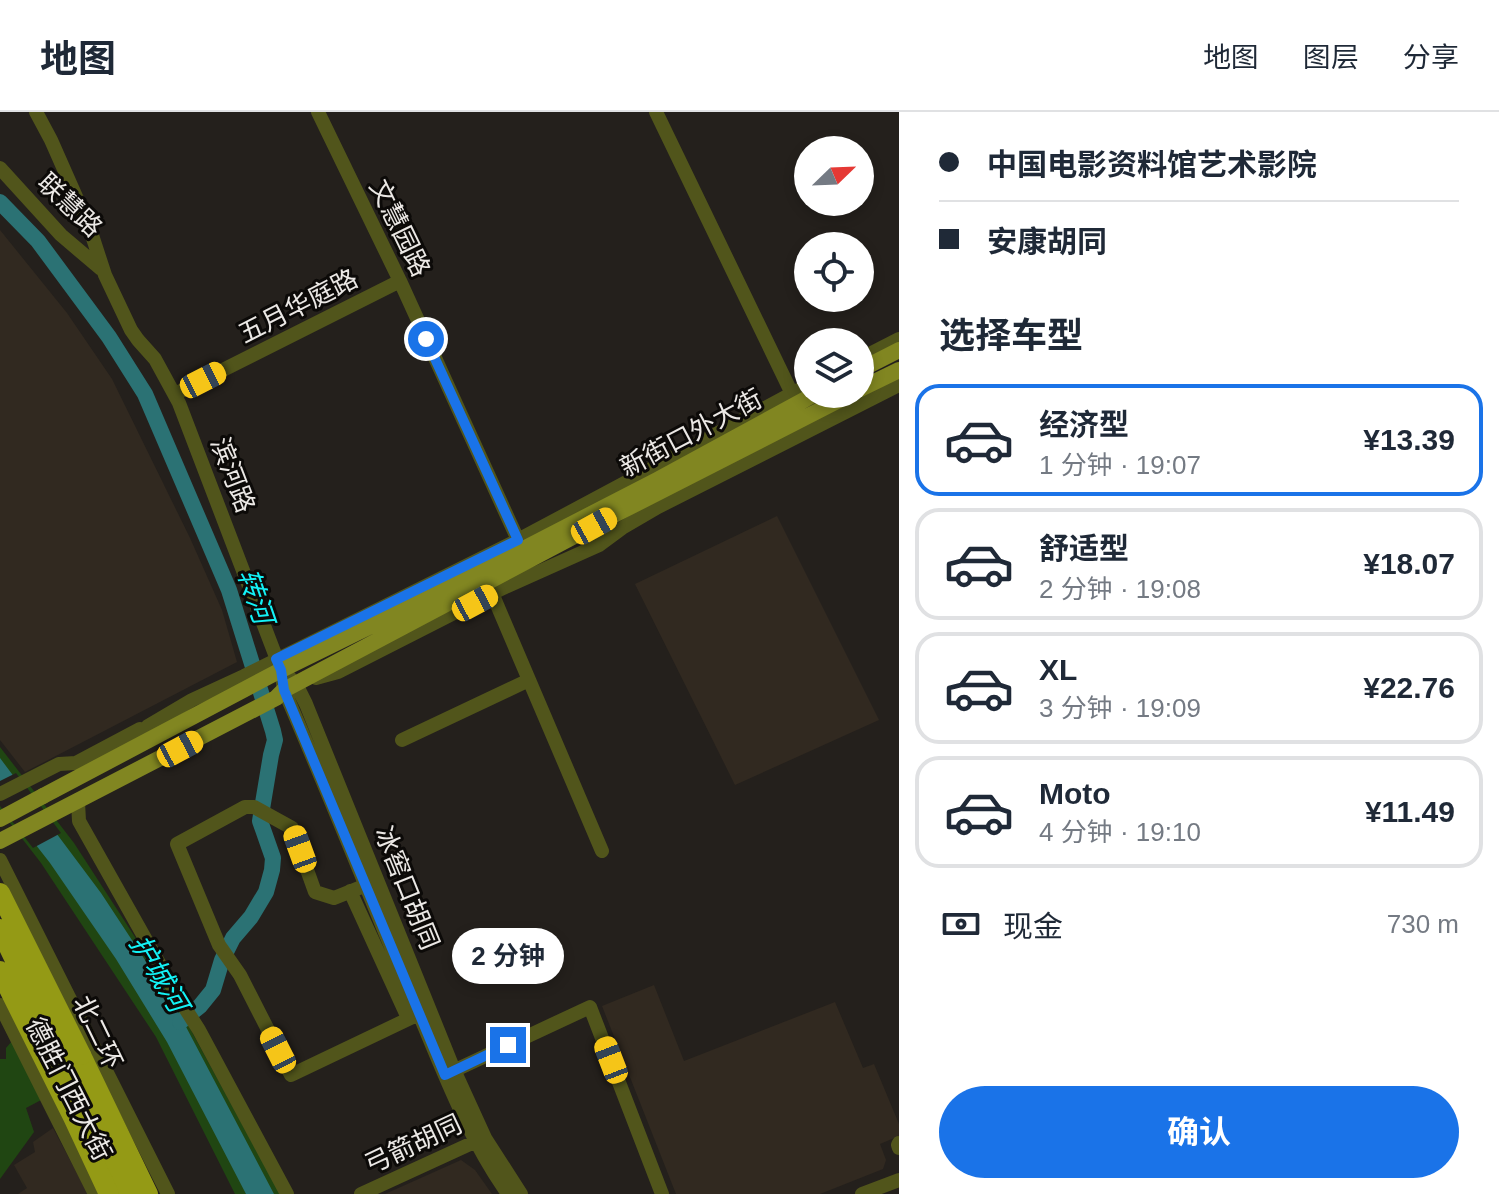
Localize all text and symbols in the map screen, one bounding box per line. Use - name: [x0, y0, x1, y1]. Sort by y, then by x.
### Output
- text: 地图: [40, 38, 116, 80]
- text: 地图: [1203, 42, 1259, 73]
- text: 图层: [1303, 42, 1359, 73]
- text: 分享: [1403, 42, 1459, 73]
- north arrow: [794, 136, 874, 216]
- map controls: [794, 136, 874, 408]
- text: 中国电影资料馆艺术影院: [987, 148, 1317, 181]
- street label: 联慧路: [32, 167, 108, 243]
- street label: 文慧园路: [364, 175, 436, 281]
- text: 安康胡同: [987, 225, 1107, 258]
- button: locate: [794, 232, 874, 312]
- street label: 五月华庭路: [233, 263, 363, 349]
- text: 选择车型: [939, 315, 1083, 356]
- route start: [408, 321, 444, 357]
- button: layers: [794, 328, 874, 408]
- car: [176, 358, 230, 402]
- street label: 新街口外大街: [615, 383, 767, 483]
- icon: car: [943, 404, 1015, 476]
- text: 经济型: [1039, 408, 1129, 441]
- text: ¥13.39: [1363, 423, 1455, 456]
- street label: 滨河路: [205, 433, 261, 517]
- text: 1 分钟 · 19:07: [1039, 450, 1201, 480]
- car: [567, 504, 621, 548]
- icon: car: [943, 528, 1015, 600]
- text: 舒适型: [1039, 532, 1129, 565]
- text: ¥18.07: [1363, 547, 1455, 580]
- water label: 转河: [232, 565, 281, 632]
- text: 2 分钟 · 19:08: [1039, 574, 1201, 604]
- car: [448, 581, 502, 625]
- icon: car: [943, 652, 1015, 724]
- text: XL: [1039, 653, 1077, 686]
- text: ¥22.76: [1363, 671, 1455, 704]
- text: 3 分钟 · 19:09: [1039, 693, 1201, 723]
- car: [153, 727, 207, 771]
- icon: car: [943, 776, 1015, 848]
- text: Moto: [1039, 777, 1111, 810]
- text: ¥11.49: [1365, 795, 1455, 828]
- text: 4 分钟 · 19:10: [1039, 817, 1201, 847]
- car: [281, 822, 319, 876]
- street label: 冰窖口胡同: [369, 822, 445, 954]
- icon: cash: [939, 902, 983, 946]
- text: 730 m: [1387, 909, 1459, 939]
- text: 现金: [1003, 910, 1063, 943]
- water label: 护城河: [124, 929, 196, 1022]
- callout: 2 分钟: [452, 929, 564, 985]
- text: 2 分钟: [471, 941, 545, 971]
- street label: 北二环: [67, 990, 129, 1074]
- street label: 德胜门西大街: [20, 1013, 118, 1165]
- car: [256, 1023, 300, 1077]
- route end: [490, 1027, 526, 1063]
- car: [591, 1033, 631, 1087]
- button: 确认: [939, 1086, 1459, 1178]
- street label: 弓箭胡同: [360, 1108, 466, 1180]

